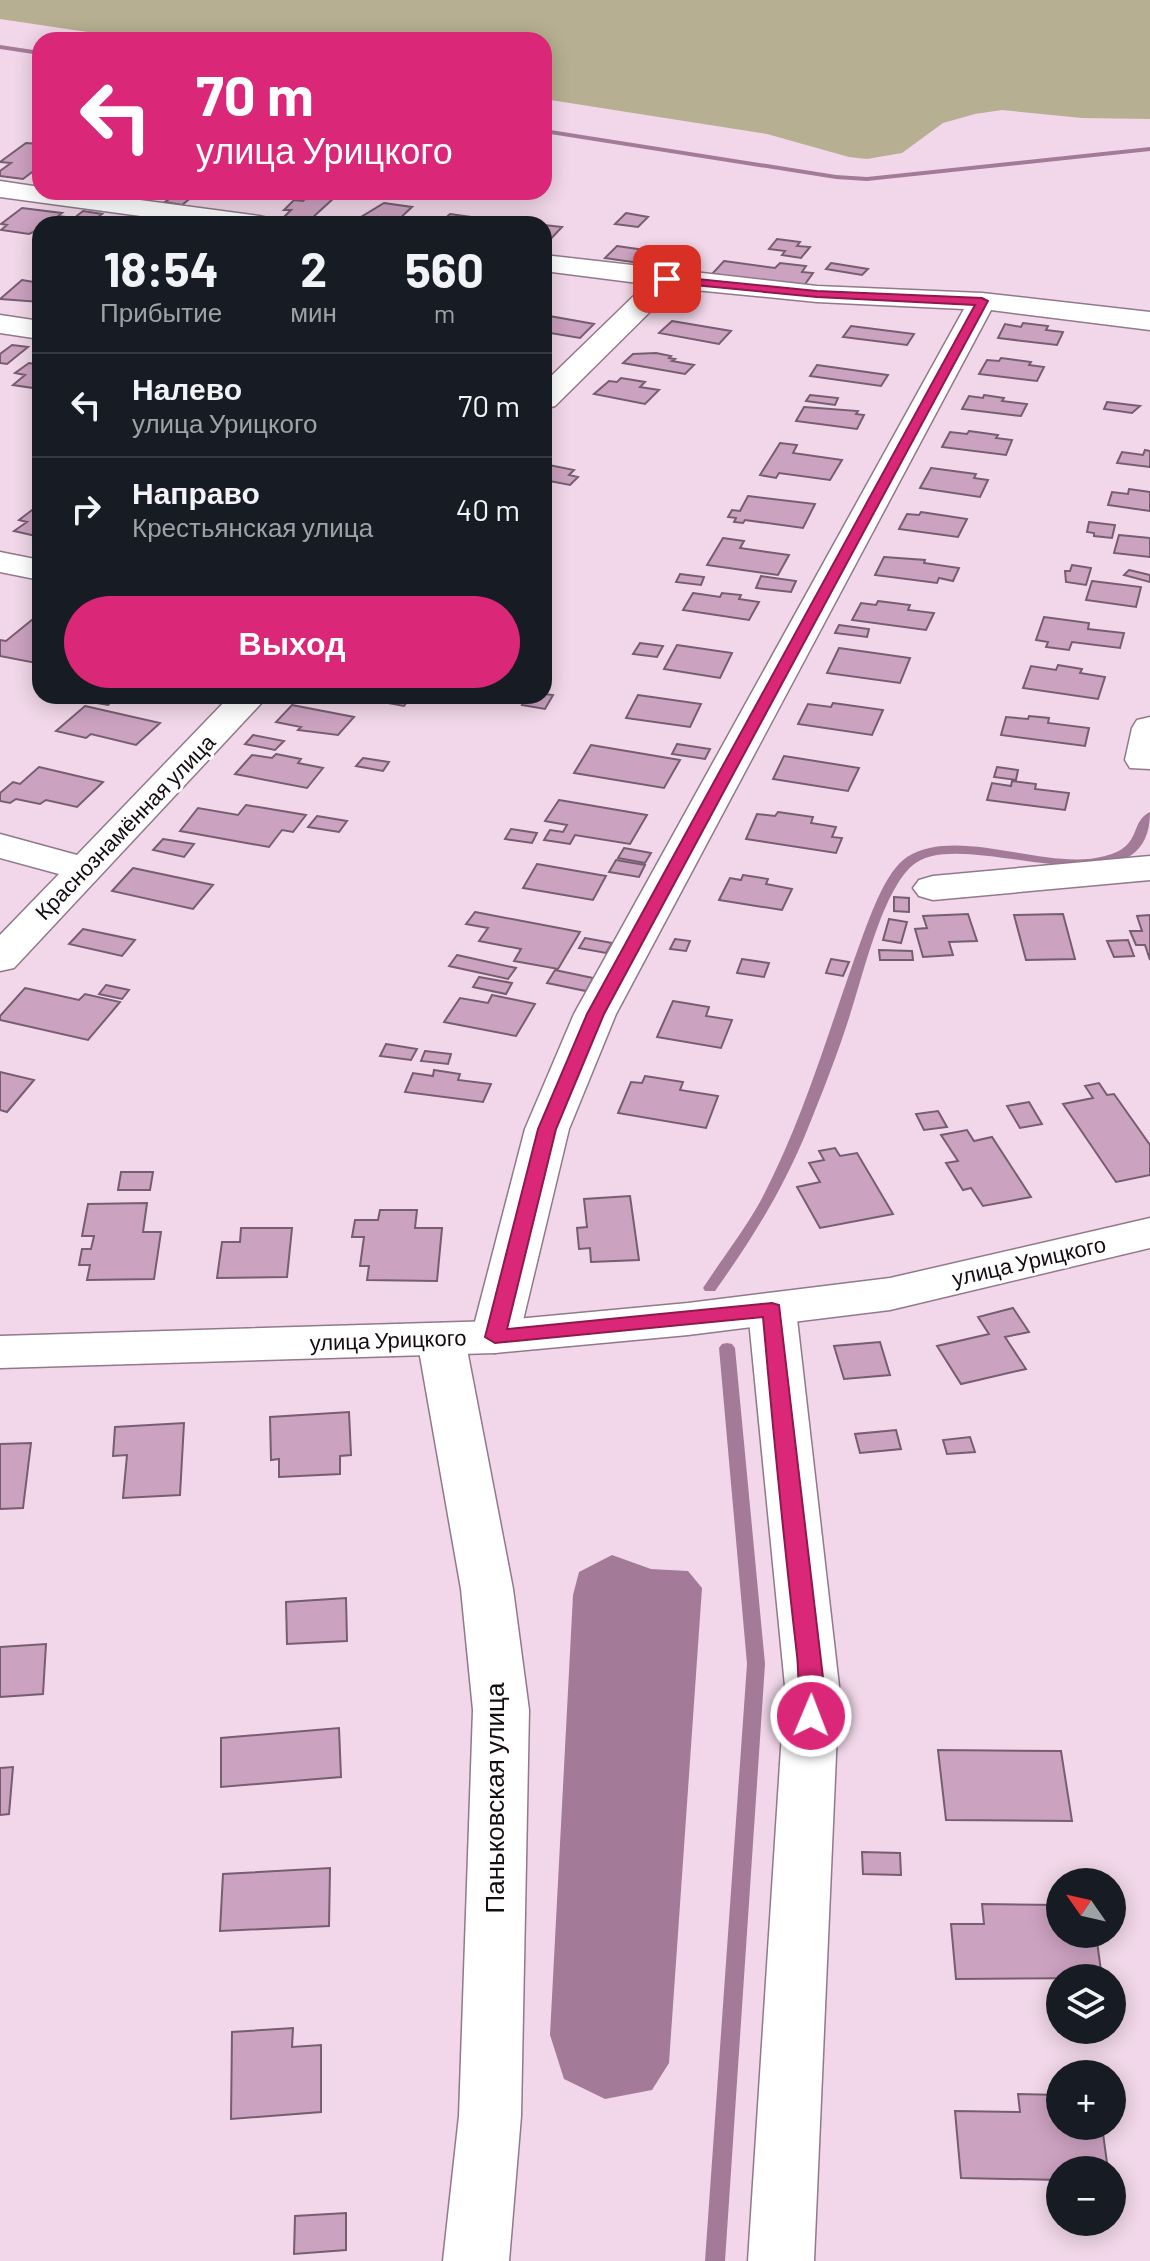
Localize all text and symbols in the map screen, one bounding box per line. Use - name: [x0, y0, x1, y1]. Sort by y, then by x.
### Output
- text: 70 m: [196, 60, 314, 127]
- icon: left: [64, 64, 168, 168]
- text: улица Урицкого: [196, 128, 453, 171]
- text: 18:54: [103, 239, 219, 297]
- text: 2: [300, 239, 327, 297]
- text: 560: [405, 240, 484, 298]
- pin: [633, 245, 701, 313]
- icon: arrive: [645, 257, 689, 301]
- text: Прибытие: [100, 296, 222, 327]
- text: мин: [290, 296, 337, 327]
- text: m: [434, 297, 455, 328]
- text: Налево: [132, 370, 242, 406]
- icon: left: [64, 383, 108, 427]
- text: 70 m: [458, 387, 520, 423]
- text: улица Урицкого: [132, 407, 317, 438]
- text: Направо: [132, 474, 260, 510]
- icon: right: [64, 487, 108, 531]
- text: 40 m: [456, 491, 520, 527]
- text: Крестьянская улица: [132, 511, 373, 542]
- button: Выход: [64, 596, 520, 688]
- street label: Краснознамённая улица: [29, 728, 221, 925]
- street label: улица Урицкого: [949, 1230, 1108, 1291]
- street label: улица Урицкого: [309, 1323, 467, 1356]
- position arrow: [769, 1674, 853, 1758]
- street label: Паньковская улица: [478, 1682, 509, 1913]
- north arrow: [1046, 1868, 1126, 1948]
- map controls: [1046, 1868, 1126, 2236]
- button: layers: [1046, 1964, 1126, 2044]
- button: +: [1046, 2060, 1126, 2140]
- button: −: [1046, 2156, 1126, 2236]

